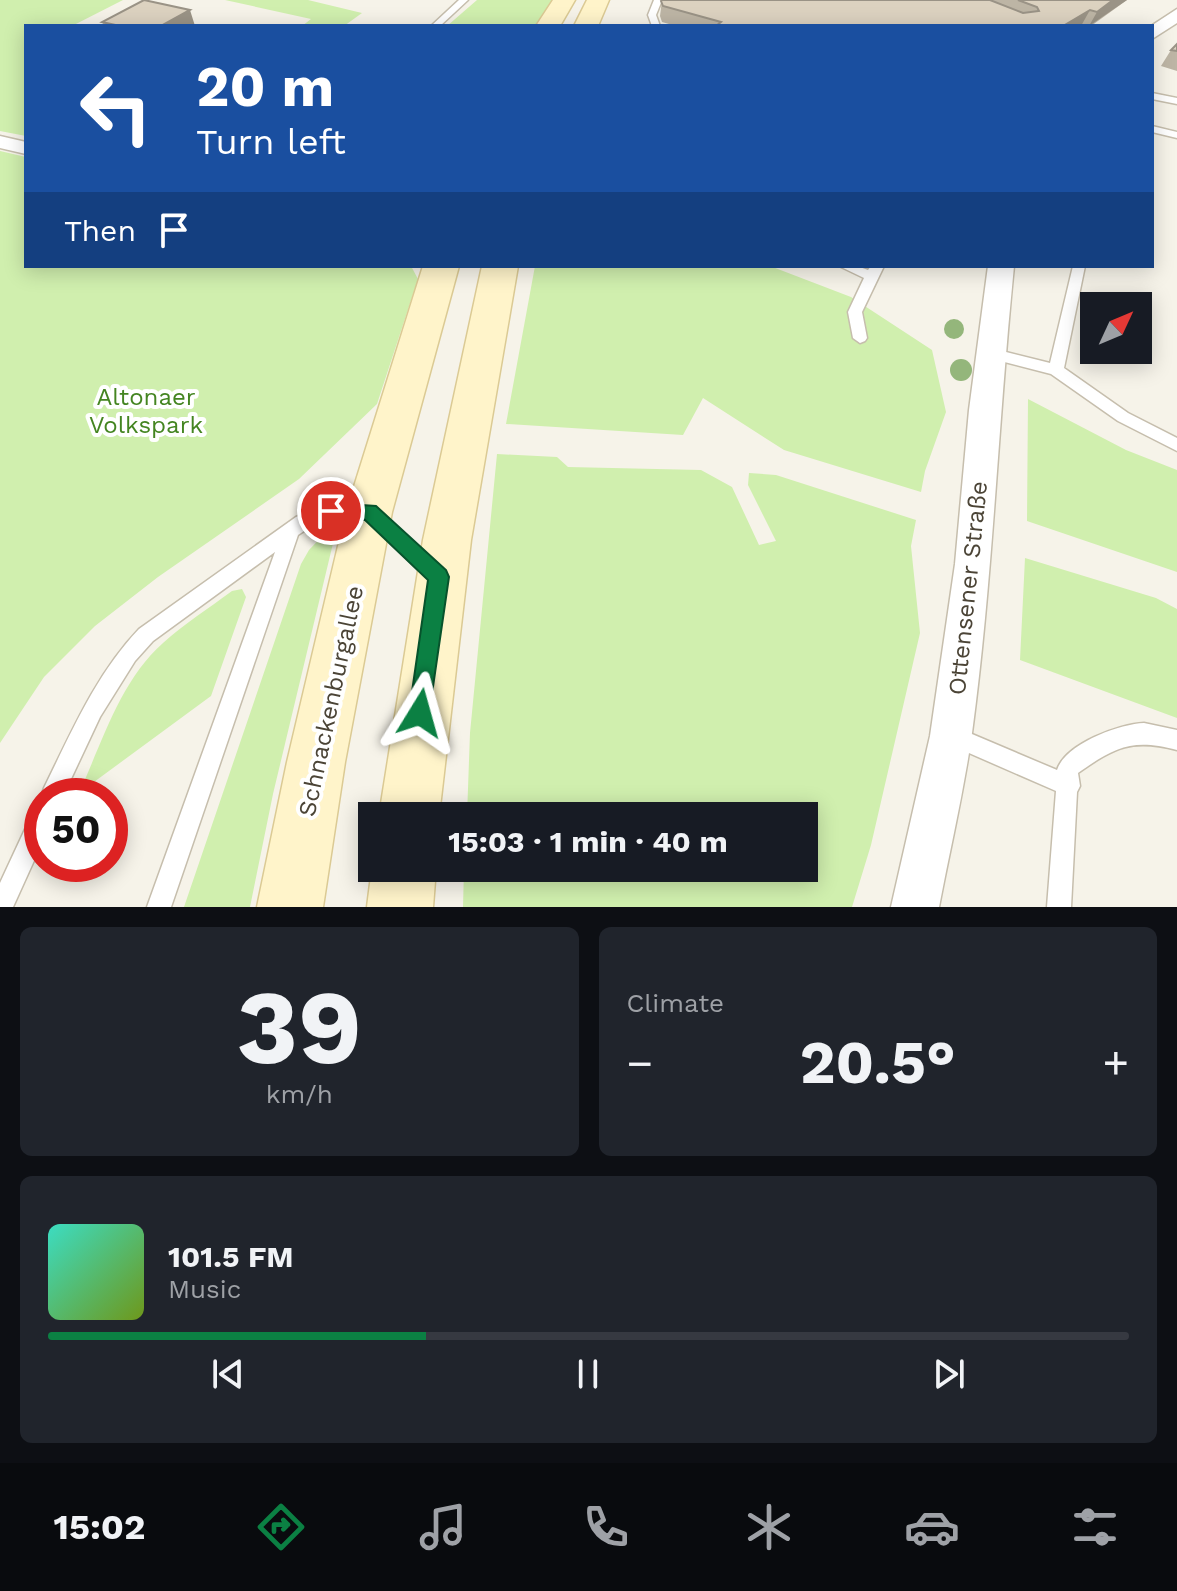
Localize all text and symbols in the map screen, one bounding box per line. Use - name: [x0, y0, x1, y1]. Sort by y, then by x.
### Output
- text: 20 m: [196, 54, 334, 120]
- icon: left: [64, 56, 168, 160]
- text: Turn left: [196, 121, 346, 163]
- icon: arrive: [152, 208, 196, 252]
- text: Then: [64, 213, 136, 248]
- north arrow: [1080, 292, 1152, 364]
- map controls: [1080, 292, 1152, 364]
- park label: Altonaer Volkspark: [89, 383, 203, 439]
- pin: [297, 477, 365, 545]
- street label: Ottensener Straße: [943, 480, 993, 696]
- icon: arrive: [309, 489, 353, 533]
- street label: Schnackenburgallee: [293, 583, 369, 819]
- position arrow: [378, 671, 462, 755]
- speed limit sign: 50: [24, 778, 128, 882]
- text: 15:03 · 1 min · 40 m: [448, 824, 728, 859]
- text: 39: [236, 966, 362, 1088]
- text: Climate: [627, 988, 724, 1018]
- text: 20.5°: [800, 1027, 956, 1098]
- text: −: [627, 1037, 653, 1089]
- text: +: [1102, 1037, 1129, 1089]
- text: km/h: [266, 1079, 333, 1109]
- text: 101.5 FM: [168, 1239, 294, 1274]
- text: Music: [168, 1274, 241, 1304]
- icon: previous: [206, 1352, 250, 1396]
- icon: pause: [566, 1352, 610, 1396]
- icon: next: [927, 1352, 971, 1396]
- icon: directions: [253, 1499, 309, 1555]
- icon: music: [415, 1499, 471, 1555]
- icon: phone: [578, 1499, 634, 1555]
- icon: climate: [741, 1499, 797, 1555]
- icon: car: [904, 1499, 960, 1555]
- icon: filters: [1067, 1499, 1123, 1555]
- text: 15:02: [53, 1506, 146, 1548]

